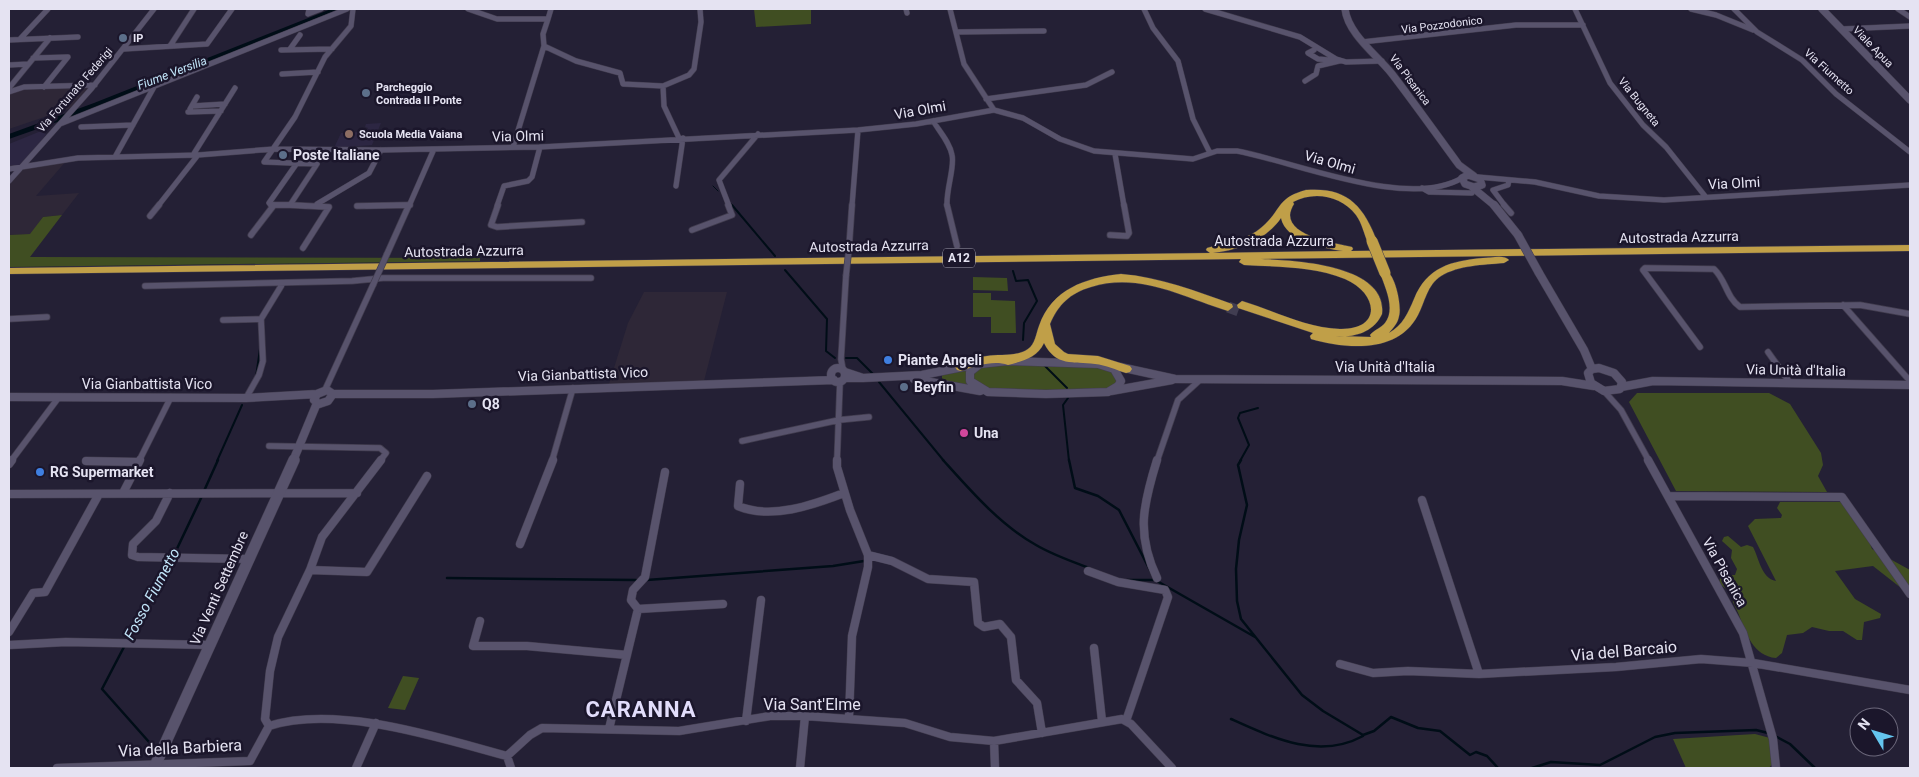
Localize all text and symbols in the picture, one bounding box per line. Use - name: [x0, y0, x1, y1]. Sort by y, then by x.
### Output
- street label: Via Pozzodonico: [1401, 14, 1483, 36]
- street label: Viale Apua: [1850, 24, 1896, 70]
- marker: IP: [117, 32, 129, 44]
- place label: IP: [133, 32, 143, 45]
- street label: Via Fortunato Federigi: [35, 45, 115, 135]
- street label: Via Fiumetto: [1802, 46, 1856, 98]
- street label: Via Pisanica: [1387, 52, 1433, 108]
- water label: Fiume Versilia: [135, 53, 209, 93]
- street label: Via Bugneta: [1615, 75, 1663, 129]
- place label: Parcheggio Contrada Il Ponte: [376, 81, 462, 107]
- marker: Parcheggio Contrada Il Ponte: [360, 87, 372, 99]
- street label: Via Olmi: [893, 98, 947, 122]
- marker: Scuola Media Vaiana: [343, 128, 355, 140]
- place label: Scuola Media Vaiana: [359, 128, 462, 141]
- street label: Via Olmi: [492, 128, 544, 144]
- place label: Poste Italiane: [293, 147, 380, 163]
- street label: Via Olmi: [1303, 147, 1357, 177]
- marker: Poste Italiane: [277, 149, 289, 161]
- street label: Via Olmi: [1708, 174, 1760, 192]
- street label: Autostrada Azzurra: [1619, 228, 1739, 246]
- street label: Autostrada Azzurra: [1214, 233, 1334, 249]
- street label: Autostrada Azzurra: [809, 237, 929, 255]
- street label: Autostrada Azzurra: [404, 242, 524, 260]
- road number: A12: [943, 248, 975, 268]
- place label: Piante Angeli: [898, 352, 982, 368]
- marker: Piante Angeli: [882, 354, 894, 366]
- street label: Via Unità d'Italia: [1335, 359, 1435, 375]
- street label: Via Unità d'Italia: [1746, 361, 1846, 379]
- street label: Via Gianbattista Vico: [518, 364, 648, 384]
- street label: Via Gianbattista Vico: [82, 376, 212, 392]
- place label: Beyfin: [914, 379, 954, 395]
- marker: Beyfin: [898, 381, 910, 393]
- place label: Q8: [482, 396, 500, 412]
- marker: Q8: [466, 398, 478, 410]
- place label: Una: [974, 425, 999, 441]
- marker: Una: [958, 427, 970, 439]
- place label: RG Supermarket: [50, 464, 154, 480]
- marker: RG Supermarket: [34, 466, 46, 478]
- street label: Via Venti Settembre: [187, 528, 251, 648]
- street label: Via Pisanica: [1699, 535, 1751, 609]
- water label: Fosso Fiumetto: [120, 545, 184, 643]
- street label: Via del Barcaio: [1570, 637, 1678, 665]
- street label: Via Sant'Elme: [763, 695, 861, 714]
- district label: CARANNA: [585, 697, 697, 722]
- north arrow: [1849, 707, 1899, 757]
- text: N: [1854, 715, 1873, 733]
- street label: Via della Barbiera: [118, 735, 242, 761]

